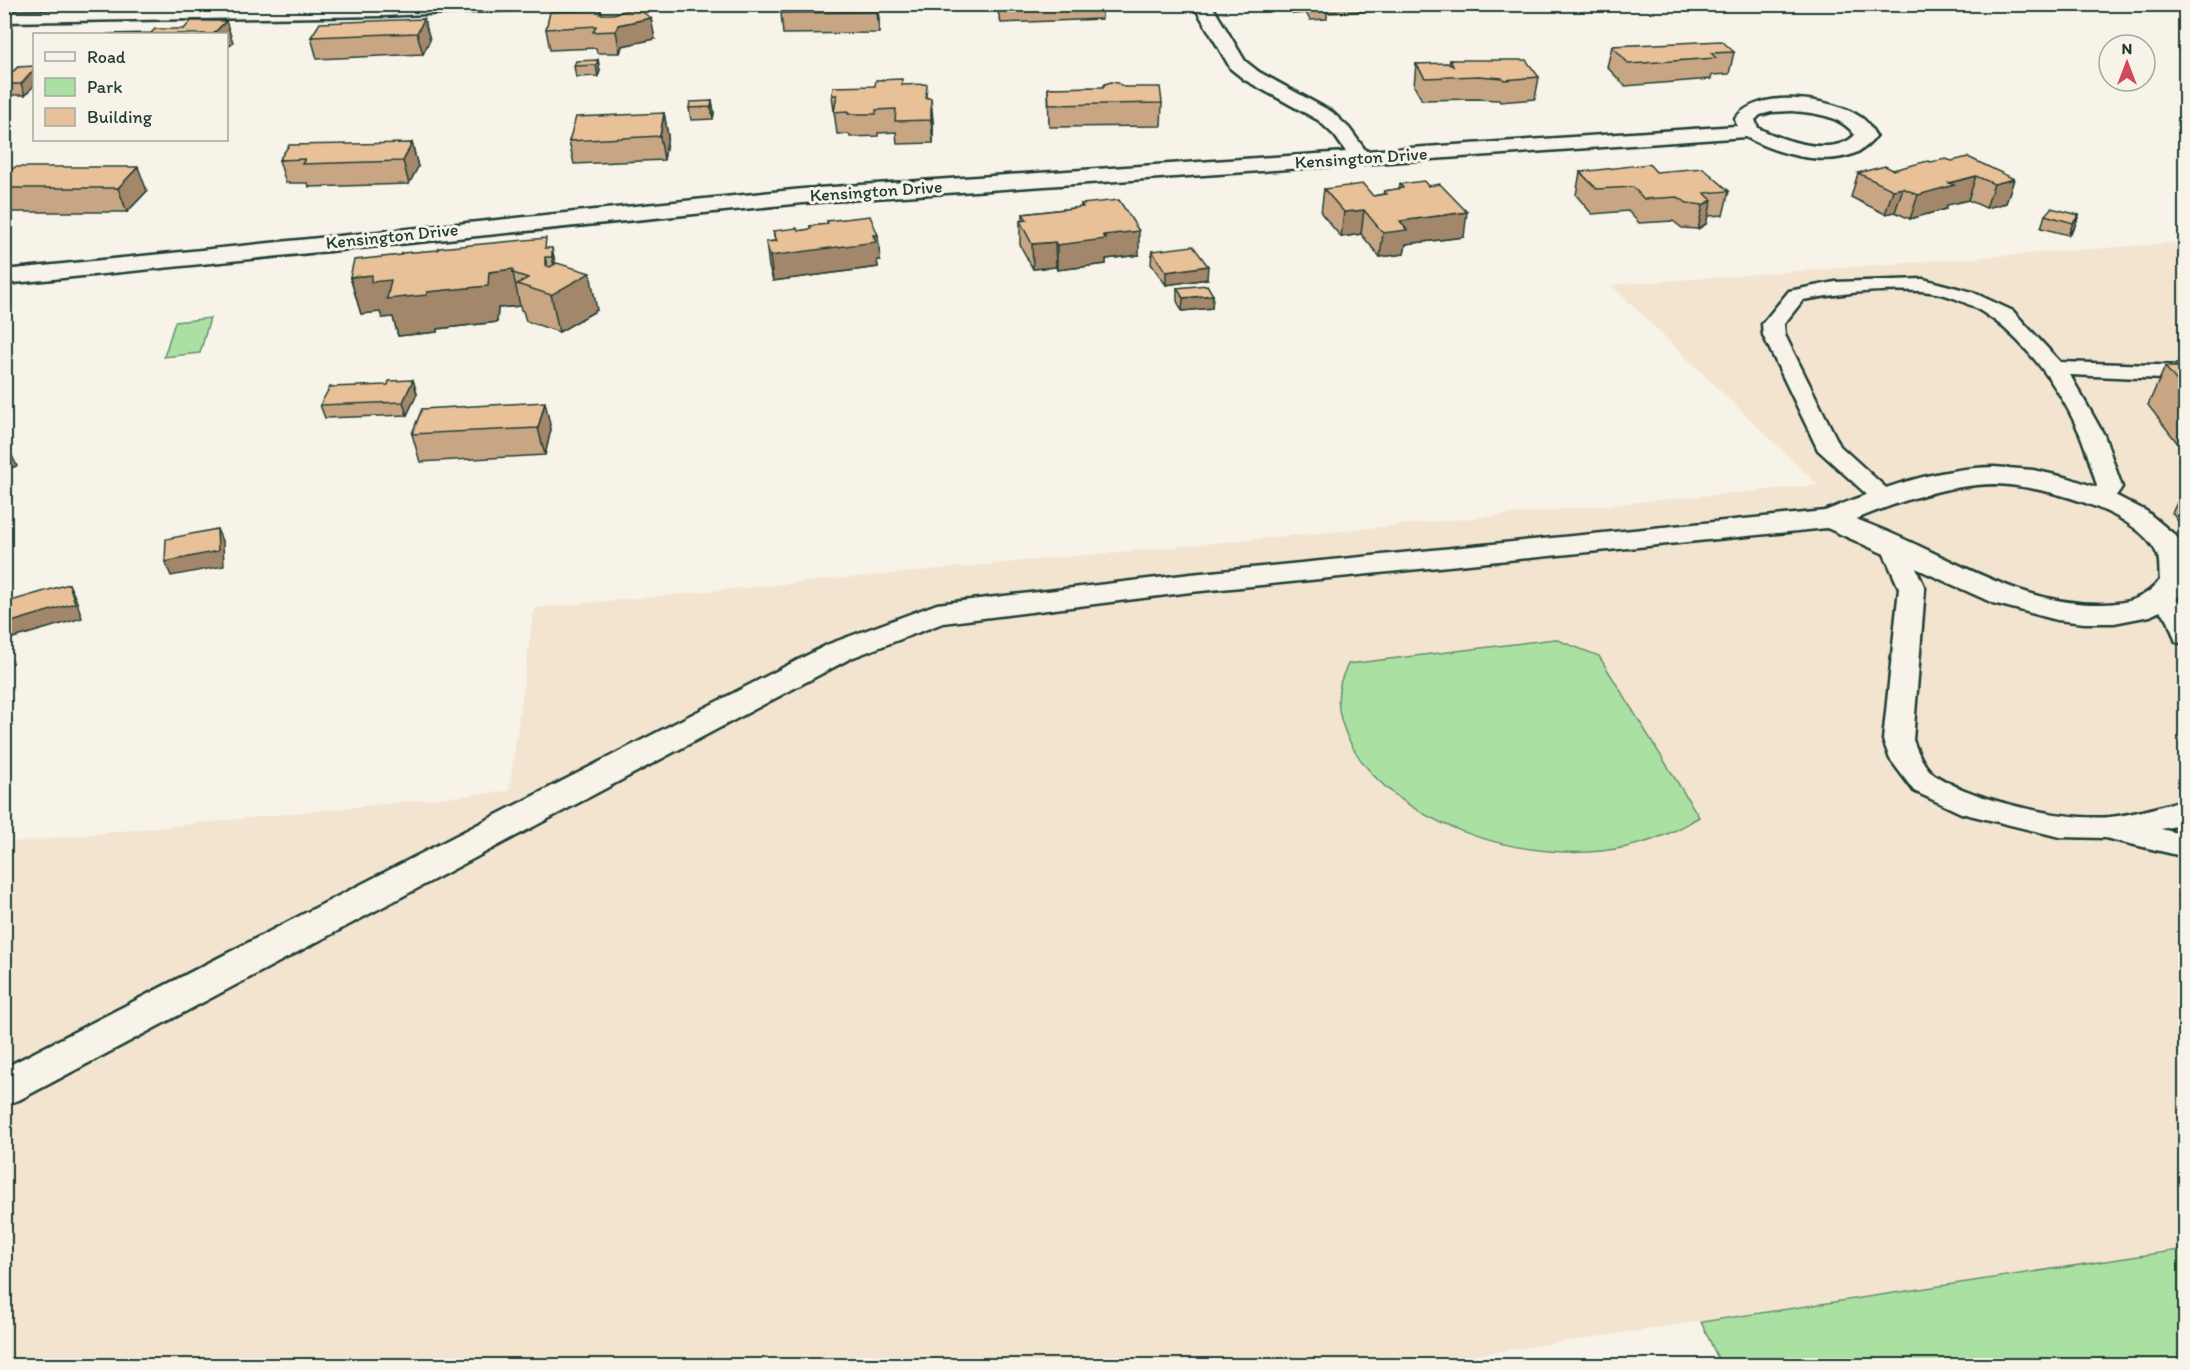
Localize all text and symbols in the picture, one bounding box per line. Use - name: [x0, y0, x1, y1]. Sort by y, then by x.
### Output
- legend: [33, 33, 228, 141]
- north arrow: [2097, 33, 2157, 93]
- text: N: [2122, 39, 2132, 58]
- text: Road: [87, 46, 126, 68]
- text: Park: [87, 76, 122, 98]
- text: Building: [87, 106, 153, 128]
- street label: Kensington Drive: [1294, 142, 1428, 174]
- street label: Kensington Drive: [809, 175, 943, 207]
- street label: Kensington Drive: [325, 218, 459, 254]

